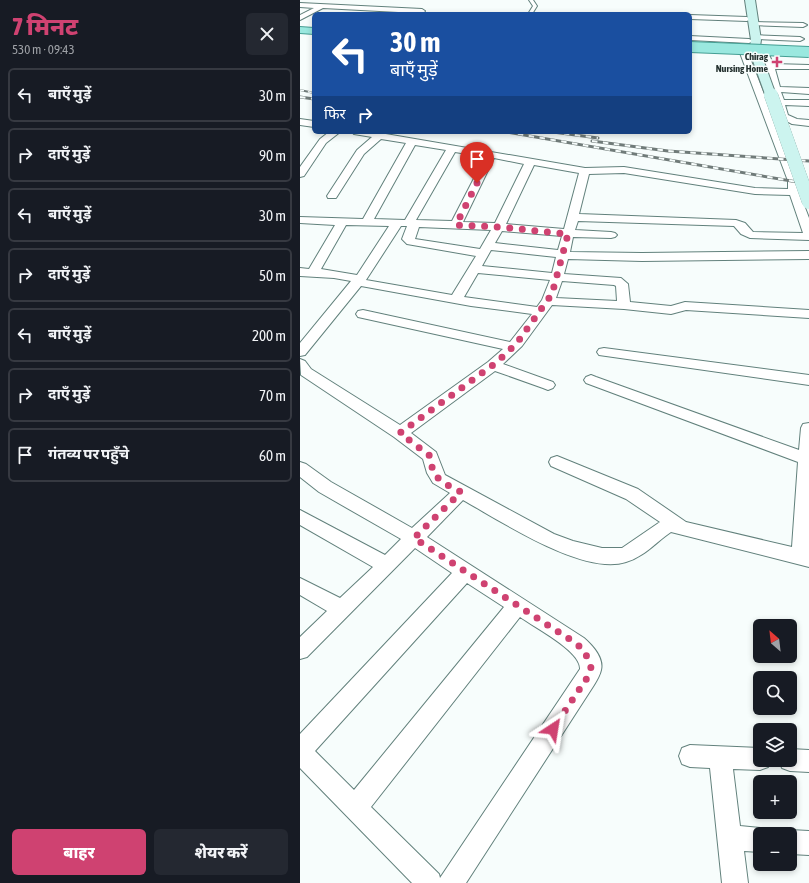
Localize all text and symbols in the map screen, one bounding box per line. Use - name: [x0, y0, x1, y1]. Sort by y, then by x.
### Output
- text: 7 मिनट: [12, 13, 78, 40]
- button: close: [246, 13, 288, 55]
- text: 30 m: [390, 26, 440, 58]
- icon: left: [324, 28, 376, 80]
- text: 530 m · 09:43: [12, 42, 75, 57]
- place label: Chirag Nursing Home: [716, 51, 769, 74]
- marker: Chirag Nursing Home: [771, 56, 783, 68]
- text: बाएँ मुड़ें: [390, 59, 438, 80]
- icon: left: [14, 84, 36, 106]
- text: बाएँ मुड़ें: [48, 85, 91, 102]
- text: 30 m: [259, 87, 286, 104]
- icon: right: [354, 104, 376, 126]
- text: फिर: [324, 105, 346, 122]
- pin: [460, 142, 494, 183]
- icon: right: [14, 144, 36, 166]
- text: दाएँ मुड़ें: [48, 145, 90, 162]
- text: 90 m: [259, 147, 286, 164]
- icon: arrive: [466, 148, 488, 170]
- icon: left: [14, 204, 36, 226]
- text: बाएँ मुड़ें: [48, 205, 91, 222]
- text: 30 m: [259, 207, 286, 224]
- icon: right: [14, 264, 36, 286]
- text: दाएँ मुड़ें: [48, 265, 90, 282]
- text: 50 m: [259, 267, 286, 284]
- icon: left: [14, 324, 36, 346]
- text: बाएँ मुड़ें: [48, 325, 91, 342]
- text: 200 m: [252, 327, 286, 344]
- icon: right: [14, 384, 36, 406]
- text: दाएँ मुड़ें: [48, 385, 90, 402]
- text: 70 m: [259, 387, 286, 404]
- icon: arrive: [14, 444, 36, 466]
- text: गंतव्य पर पहुँचे: [48, 445, 129, 462]
- text: 60 m: [259, 447, 286, 464]
- north arrow: [753, 619, 797, 663]
- map controls: [753, 619, 797, 871]
- button: search: [753, 671, 797, 715]
- position arrow: [532, 708, 574, 750]
- button: layers: [753, 723, 797, 767]
- button: +: [753, 775, 797, 819]
- button: −: [753, 827, 797, 871]
- button: बाहर: [12, 829, 146, 875]
- button: शेयर करें: [154, 829, 288, 875]

